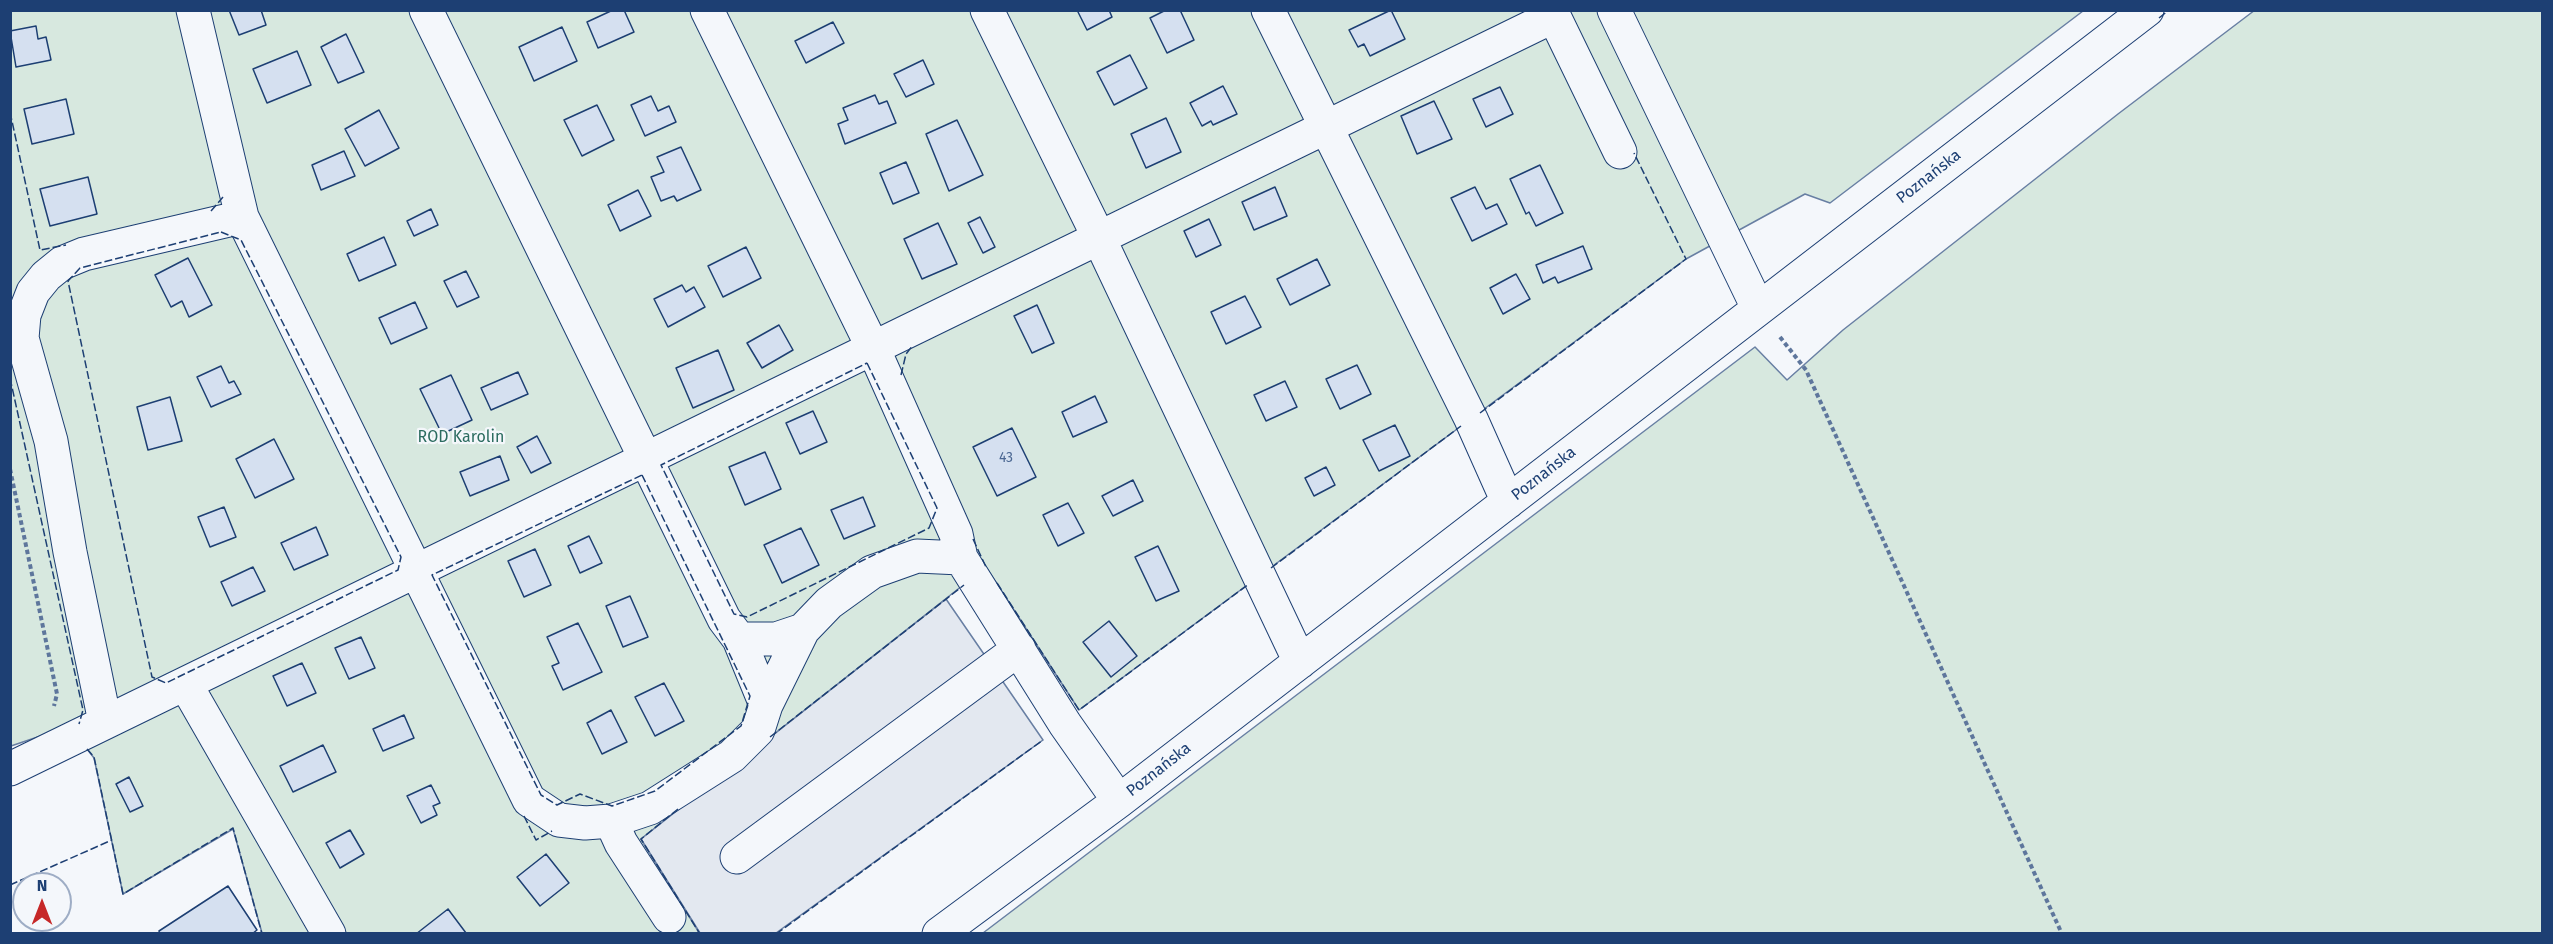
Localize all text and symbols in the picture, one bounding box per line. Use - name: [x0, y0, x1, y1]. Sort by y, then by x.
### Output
- street label: Poznańska: [1893, 146, 1965, 208]
- park label: ROD Karolin: [418, 428, 504, 448]
- street label: Poznańska: [1508, 443, 1580, 505]
- house number: 43: [999, 450, 1013, 466]
- street label: Poznańska: [1123, 739, 1195, 801]
- north arrow: [12, 872, 72, 932]
- text: N: [37, 876, 47, 895]

